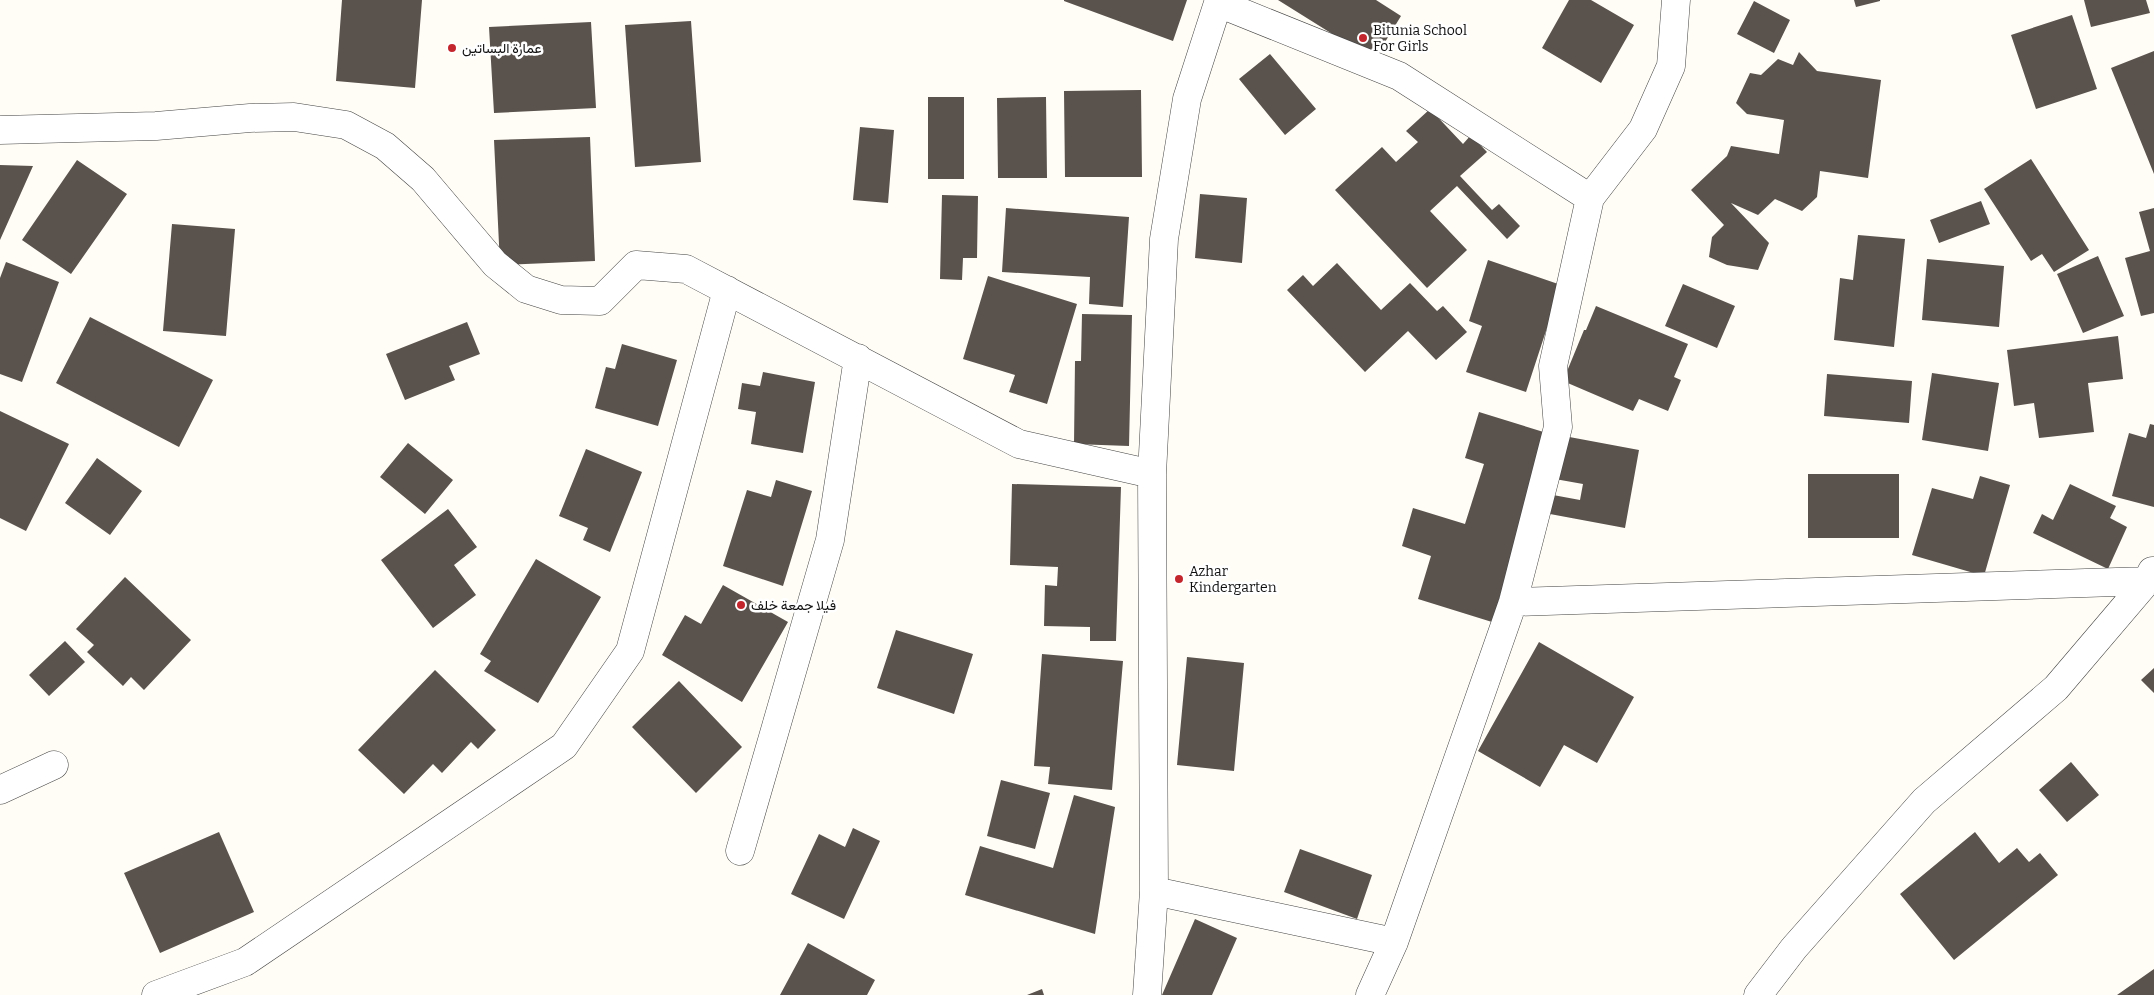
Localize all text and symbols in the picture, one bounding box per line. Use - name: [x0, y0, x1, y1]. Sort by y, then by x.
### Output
- place label: Bitunia School For Girls: [1373, 22, 1467, 55]
- marker: Bitunia School For Girls: [1357, 32, 1369, 44]
- place label: عمارة البساتين: [462, 40, 542, 57]
- marker: عمارة البساتين: [446, 42, 458, 54]
- place label: Azhar Kindergarten: [1189, 563, 1277, 596]
- marker: Azhar Kindergarten: [1173, 573, 1185, 585]
- place label: فيلا جمعة خلف: [751, 597, 836, 614]
- marker: فيلا جمعة خلف: [735, 599, 747, 611]

